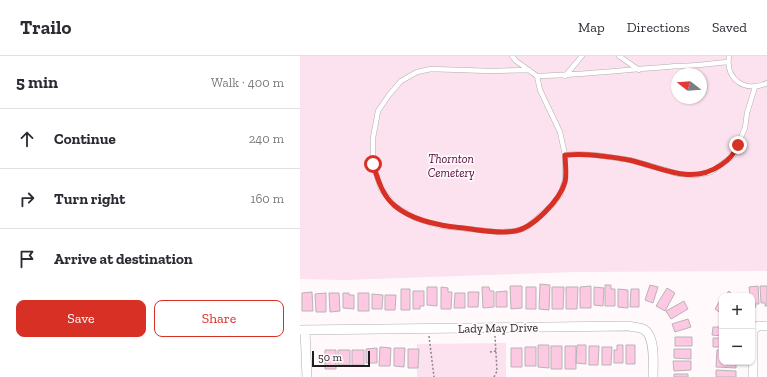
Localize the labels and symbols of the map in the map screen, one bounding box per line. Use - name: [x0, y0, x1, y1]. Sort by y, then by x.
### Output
- north arrow: [671, 68, 707, 104]
- route end: [729, 136, 747, 154]
- park label: Thornton Cemetery: [428, 152, 475, 180]
- route start: [364, 155, 382, 173]
- street label: Lady May Drive: [458, 320, 539, 336]
- scale bar: [312, 349, 370, 368]

